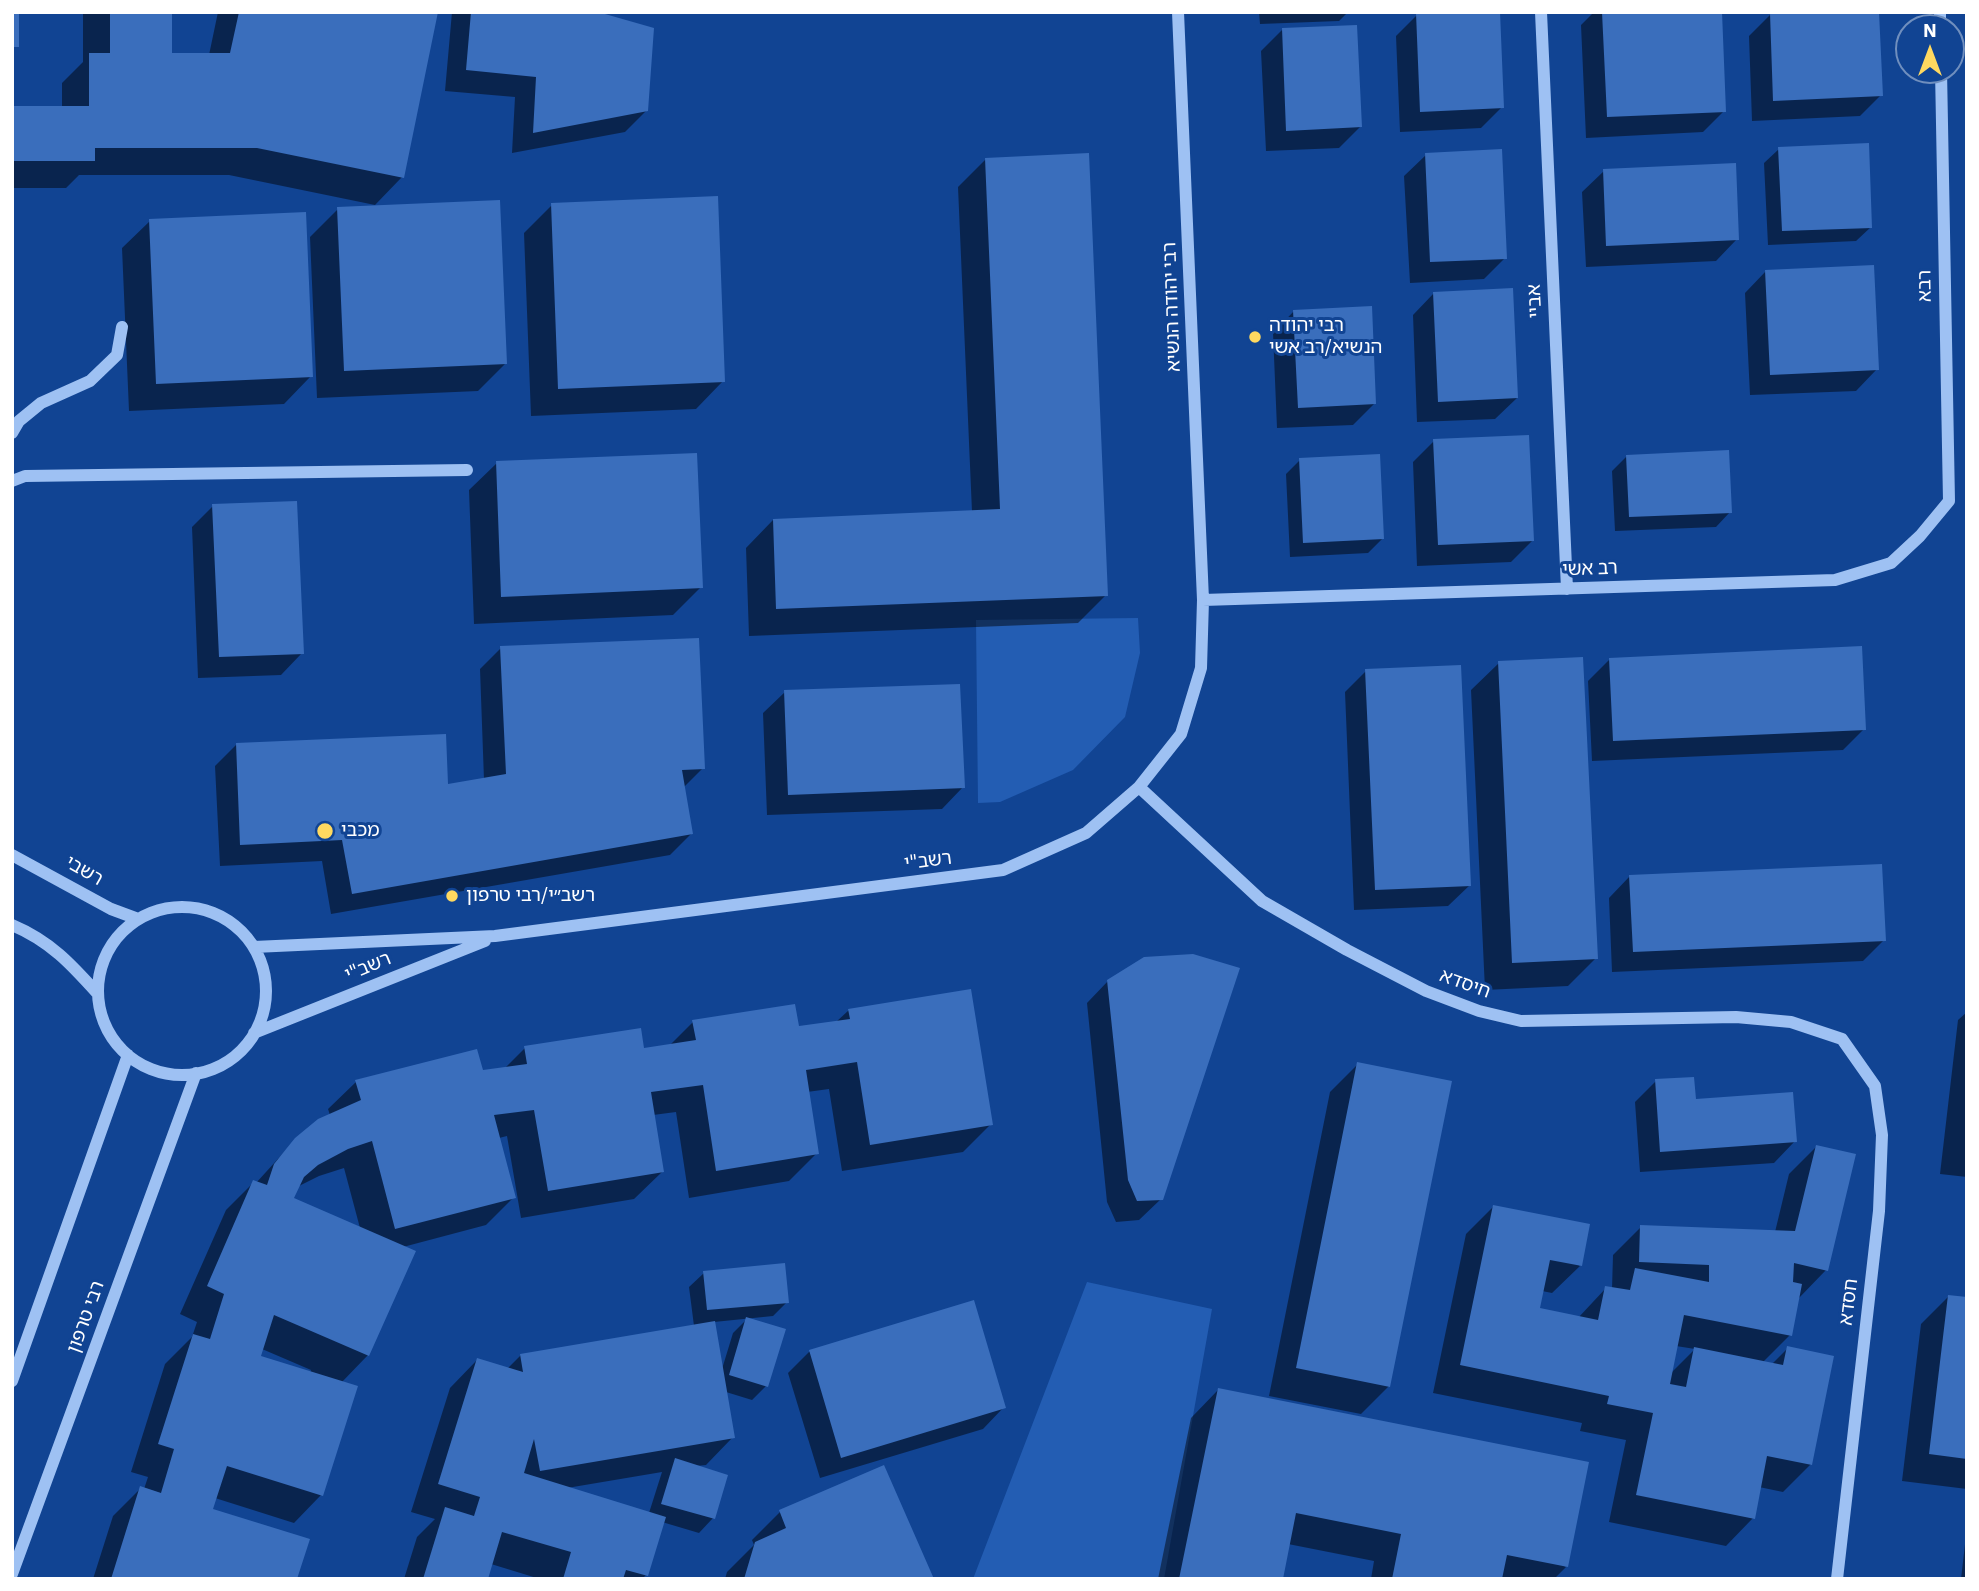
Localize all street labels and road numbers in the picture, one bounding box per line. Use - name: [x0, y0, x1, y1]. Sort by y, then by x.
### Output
- street label: רבי יהודה הנשיא: [1158, 242, 1186, 372]
- street label: רבא: [1913, 270, 1937, 302]
- street label: אביי: [1523, 283, 1547, 319]
- street label: רב אשי: [1562, 557, 1618, 581]
- street label: רשב"י: [903, 847, 953, 875]
- street label: רשבי: [61, 851, 107, 891]
- street label: רשב"י: [342, 947, 394, 987]
- street label: חיסדא: [1436, 964, 1494, 1004]
- street label: חסדא: [1835, 1277, 1863, 1327]
- street label: רבי טרפון: [62, 1278, 110, 1356]

